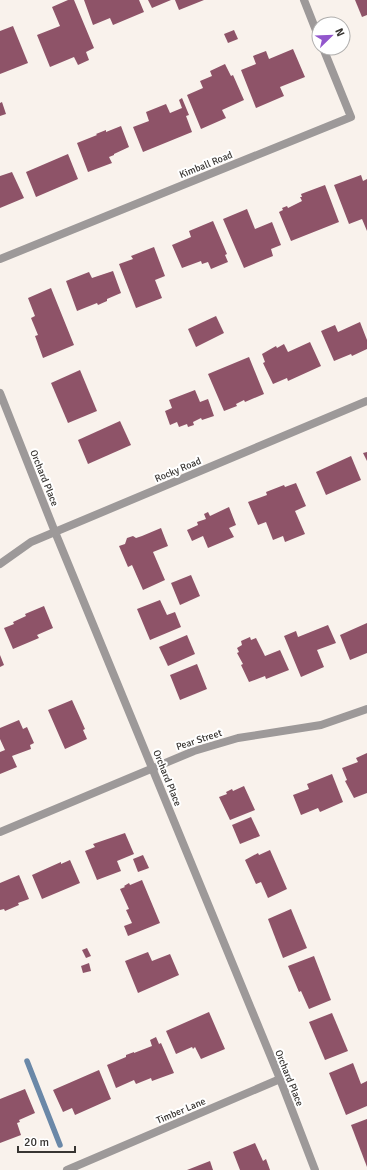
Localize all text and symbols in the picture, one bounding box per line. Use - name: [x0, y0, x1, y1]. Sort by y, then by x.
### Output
- north arrow: [311, 16, 351, 56]
- text: N: [332, 26, 347, 38]
- street label: Kimball Road: [178, 149, 234, 181]
- street label: Orchard Place: [27, 448, 61, 508]
- street label: Rocky Road: [153, 455, 203, 485]
- street label: Pear Street: [175, 727, 224, 753]
- street label: Orchard Place: [150, 748, 184, 808]
- street label: Orchard Place: [272, 1048, 306, 1108]
- street label: Timber Lane: [155, 1095, 207, 1127]
- scale bar: [18, 1128, 75, 1154]
- text: 20 m: [24, 1135, 49, 1150]

